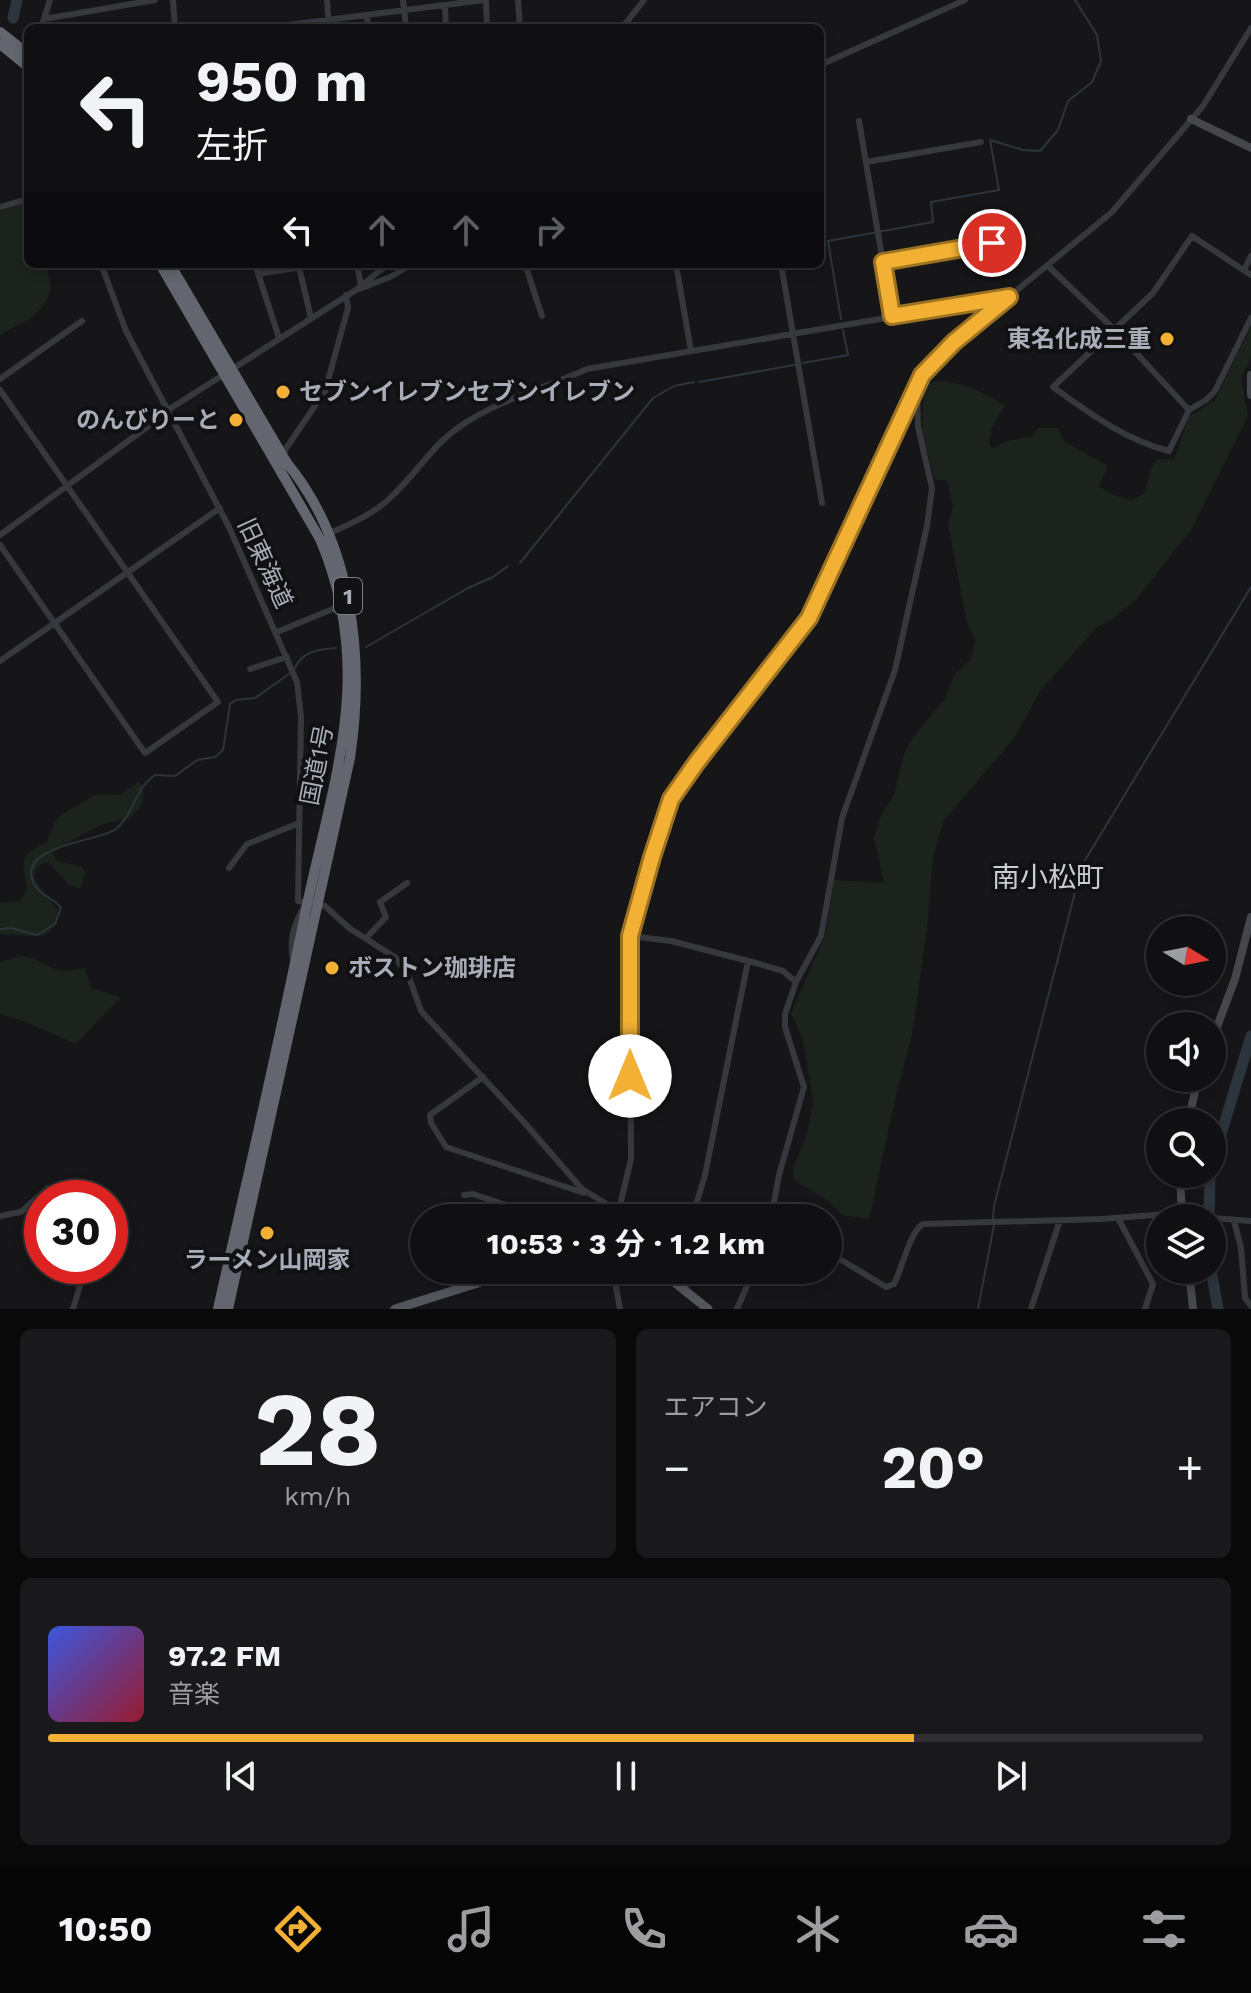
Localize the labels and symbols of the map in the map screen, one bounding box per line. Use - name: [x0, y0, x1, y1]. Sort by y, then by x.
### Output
- pin: [958, 209, 1026, 277]
- place label: 東名化成三重: [1007, 325, 1151, 353]
- marker: 東名化成三重: [1158, 330, 1176, 348]
- place label: セブンイレブンセブンイレブン: [299, 378, 635, 406]
- marker: セブンイレブンセブンイレブン: [274, 383, 292, 401]
- place label: のんびりーと: [76, 406, 220, 434]
- marker: のんびりーと: [227, 411, 245, 429]
- street label: 旧東海道: [232, 514, 298, 612]
- road number: 1: [334, 578, 362, 614]
- street label: 国道1号: [295, 722, 339, 808]
- district label: 南小松町: [992, 861, 1104, 894]
- north arrow: [1146, 916, 1226, 996]
- place label: ボストン珈琲店: [348, 954, 516, 982]
- marker: ボストン珈琲店: [323, 959, 341, 977]
- position arrow: [588, 1034, 672, 1118]
- speed limit sign: 30: [24, 1180, 128, 1284]
- marker: ラーメン山岡家: [258, 1224, 276, 1242]
- place label: ラーメン山岡家: [183, 1246, 351, 1274]

